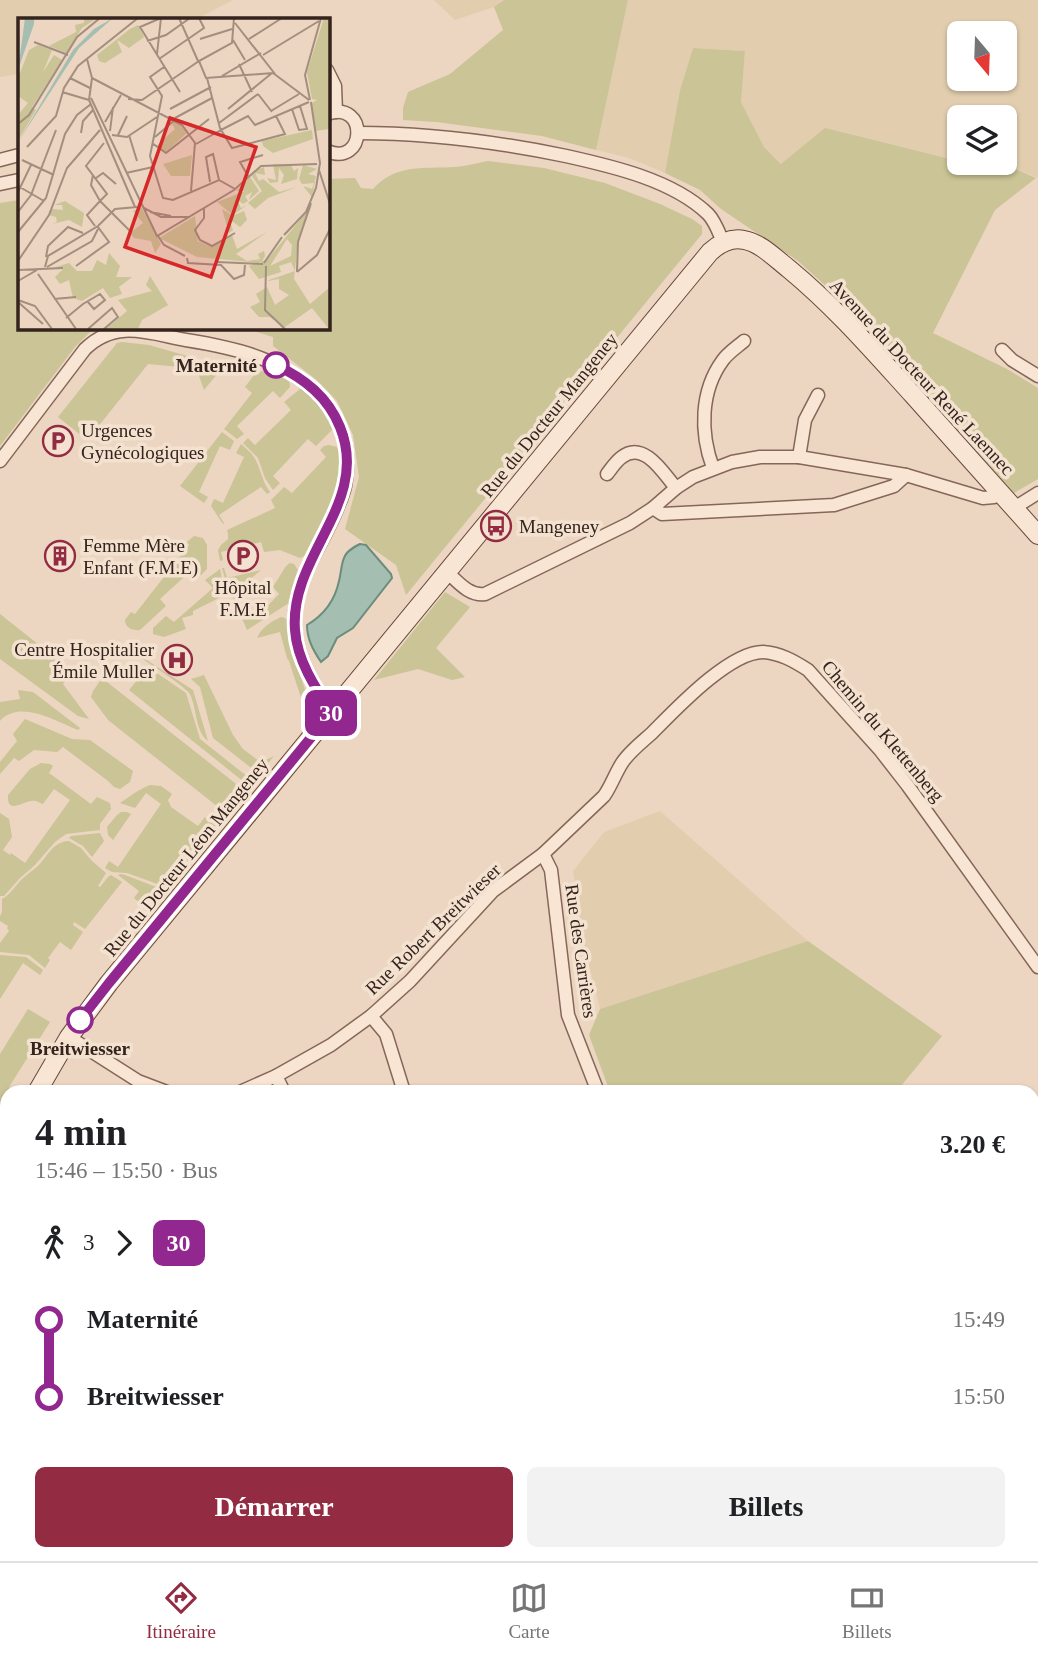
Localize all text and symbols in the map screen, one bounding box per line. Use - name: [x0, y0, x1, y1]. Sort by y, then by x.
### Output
- inset map: [18, 18, 329, 329]
- north arrow: [947, 21, 1017, 91]
- map controls: [947, 21, 1017, 175]
- button: layers: [947, 105, 1017, 175]
- street label: Avenue du Docteur René Laennec: [826, 275, 1018, 479]
- street label: Rue du Docteur Mangeney: [476, 328, 622, 501]
- marker: Maternité: [263, 352, 289, 378]
- place label: Maternité: [176, 355, 257, 376]
- place label: Urgences Gynécologiques: [81, 420, 204, 463]
- parking icon: Urgences Gynécologiques: [41, 424, 75, 458]
- bus stop icon: Mangeney: [479, 509, 513, 543]
- place label: Mangeney: [519, 516, 600, 537]
- place label: Femme Mère Enfant (F.M.E): [83, 535, 198, 579]
- building icon: Femme Mère Enfant (F.M.E): [43, 539, 77, 573]
- parking icon: Hôpital F.M.E: [226, 539, 260, 573]
- place label: Hôpital F.M.E: [215, 577, 272, 620]
- place label: Centre Hospitalier Émile Muller: [14, 639, 155, 682]
- hospital icon: Centre Hospitalier Émile Muller: [160, 643, 194, 677]
- street label: Chemin du Klettenberg: [818, 656, 949, 806]
- line badge: 30: [300, 690, 362, 736]
- text: 30: [319, 700, 343, 726]
- street label: Rue du Docteur Léon Mangeney: [99, 753, 273, 960]
- street label: Rue Robert Breitwieser: [361, 859, 505, 999]
- street label: Rue des Carrières: [561, 883, 601, 1019]
- marker: Breitwiesser: [67, 1007, 93, 1033]
- place label: Breitwiesser: [30, 1038, 131, 1059]
- text: 4 min: [35, 1111, 127, 1153]
- text: 3.20 €: [940, 1130, 1005, 1159]
- text: 15:46 – 15:50 · Bus: [35, 1158, 218, 1183]
- icon: walk: [35, 1224, 73, 1262]
- icon: forward: [105, 1224, 143, 1262]
- text: 3: [83, 1230, 95, 1255]
- text: 30: [167, 1230, 191, 1256]
- text: Maternité: [87, 1305, 198, 1334]
- text: 15:49: [953, 1307, 1005, 1332]
- text: Breitwiesser: [87, 1382, 224, 1411]
- text: 15:50: [953, 1384, 1005, 1409]
- button: Démarrer: [35, 1467, 513, 1547]
- button: Billets: [527, 1467, 1005, 1547]
- tab: Itinéraire: [146, 1579, 216, 1643]
- tab: Carte: [508, 1579, 550, 1643]
- tab: Billets: [842, 1579, 892, 1643]

